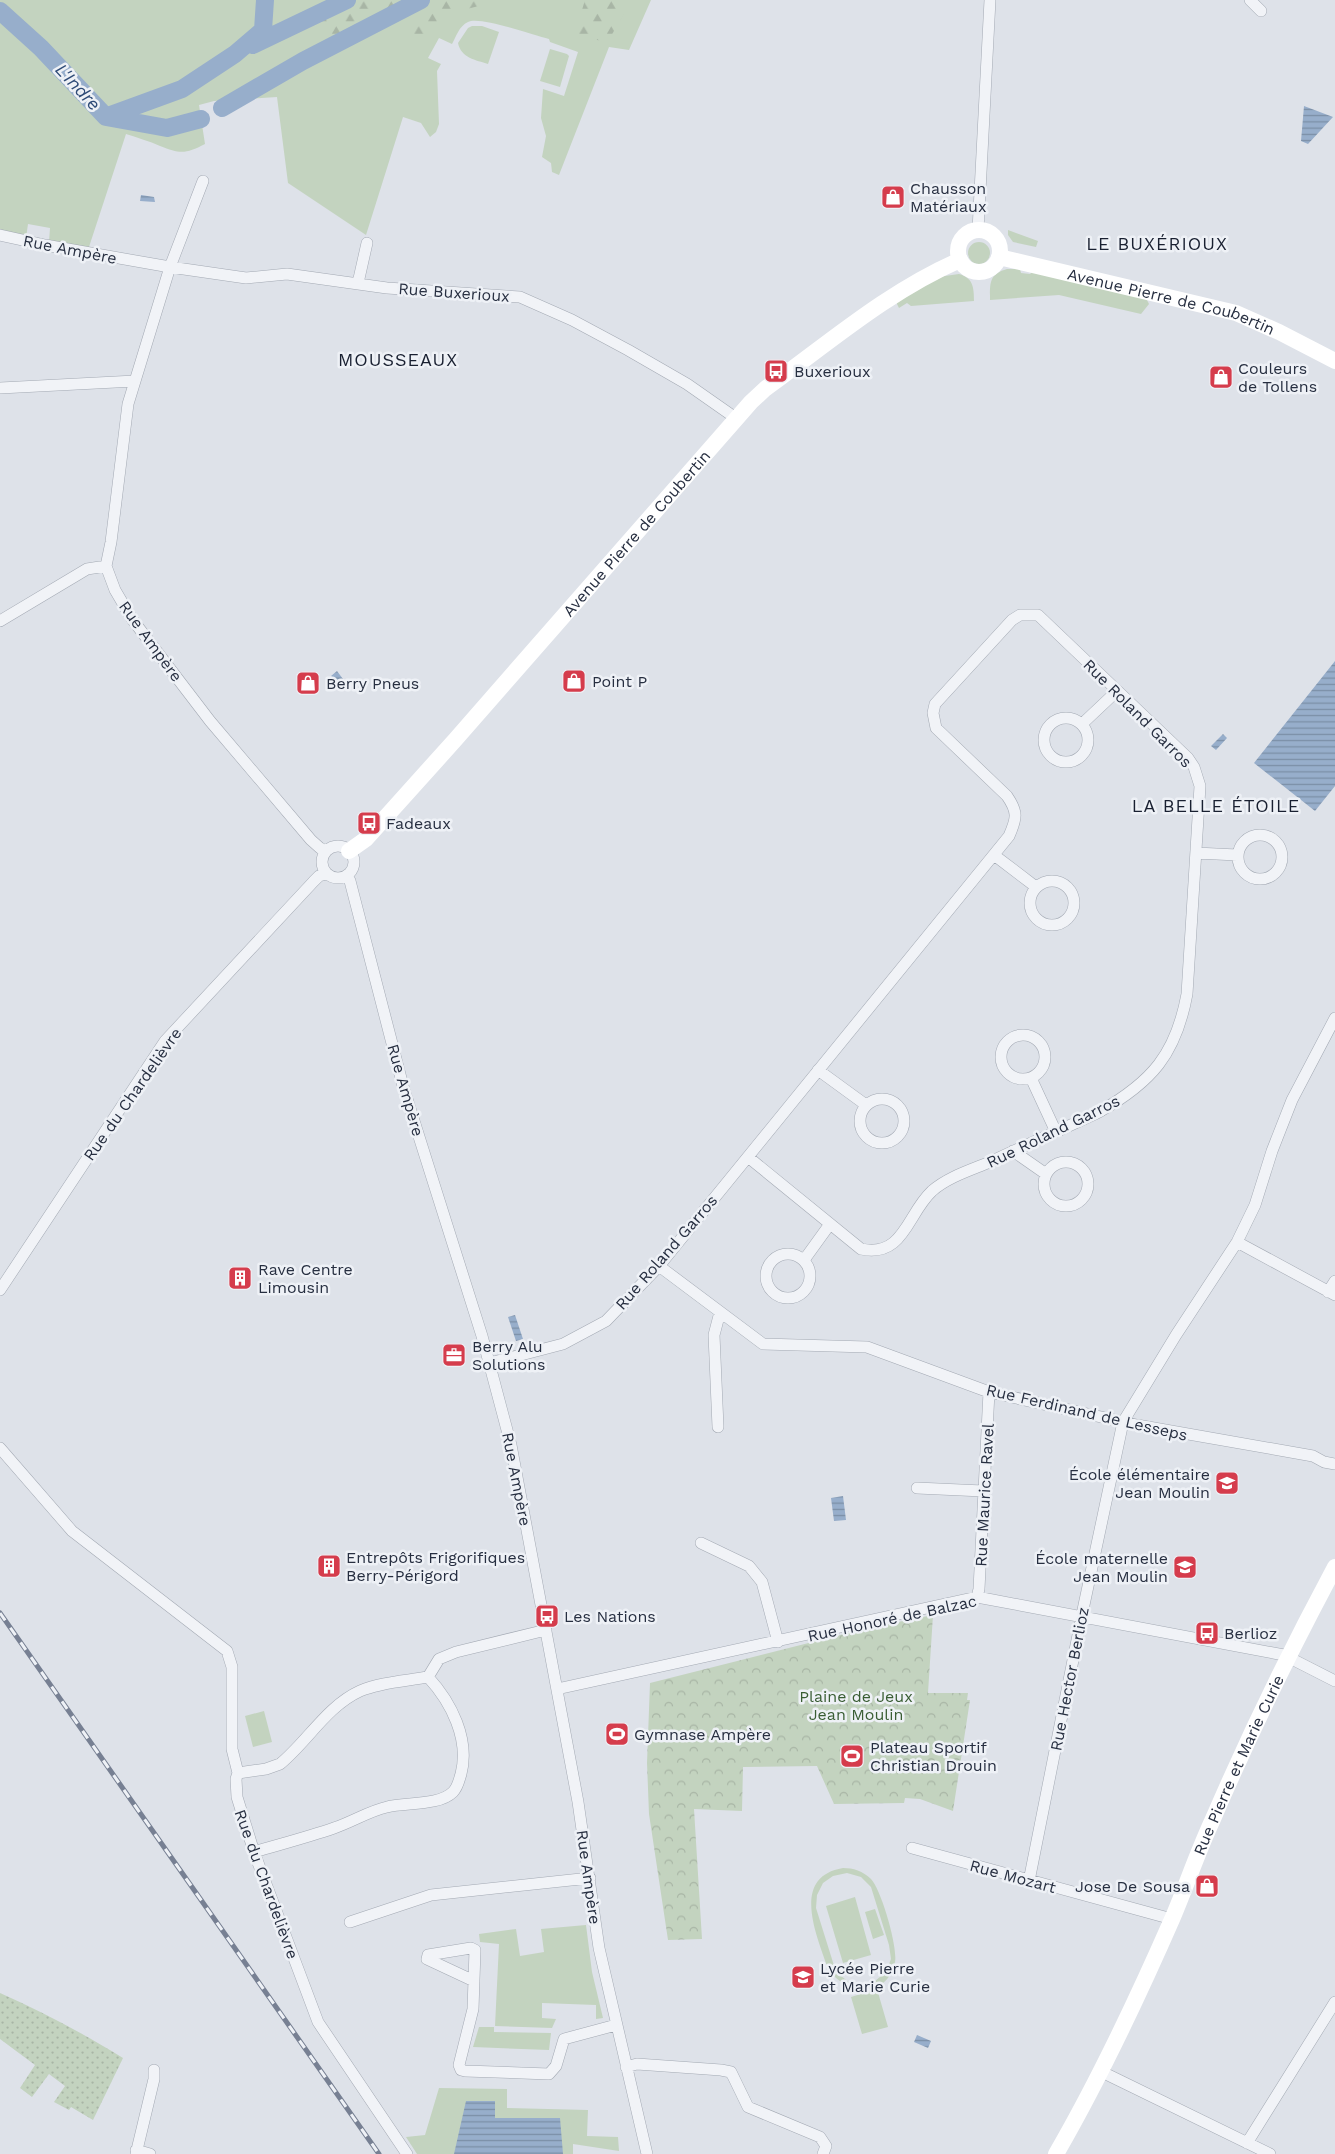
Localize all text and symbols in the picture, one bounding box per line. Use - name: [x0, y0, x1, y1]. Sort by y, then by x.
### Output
- water label: L'Indre: [51, 59, 105, 114]
- place label: Chausson Matériaux: [910, 179, 986, 216]
- shop icon: Chausson Matériaux: [880, 184, 906, 210]
- street label: Rue Ampère: [21, 231, 118, 268]
- district label: LE BUXÉRIOUX: [1086, 233, 1228, 254]
- street label: Avenue Pierre de Coubertin: [1066, 265, 1278, 339]
- street label: Rue Buxerioux: [398, 279, 510, 306]
- district label: MOUSSEAUX: [338, 349, 458, 370]
- bus stop icon: Buxerioux: [763, 358, 789, 384]
- place label: Couleurs de Tollens: [1238, 359, 1317, 396]
- place label: Buxerioux: [794, 362, 871, 381]
- shop icon: Couleurs de Tollens: [1208, 364, 1234, 390]
- street label: Avenue Pierre de Coubertin: [559, 447, 714, 620]
- street label: Rue Ampère: [115, 597, 186, 685]
- street label: Rue Roland Garros: [1079, 655, 1196, 772]
- shop icon: Point P: [561, 668, 587, 694]
- shop icon: Berry Pneus: [295, 670, 321, 696]
- place label: Point P: [592, 672, 647, 691]
- place label: Berry Pneus: [326, 674, 419, 693]
- district label: LA BELLE ÉTOILE: [1132, 795, 1300, 816]
- bus stop icon: Fadeaux: [356, 810, 382, 836]
- place label: Fadeaux: [386, 814, 451, 833]
- street label: Rue du Chardelièvre: [79, 1024, 185, 1164]
- street label: Rue Ampère: [383, 1042, 428, 1138]
- street label: Rue Roland Garros: [984, 1091, 1123, 1172]
- street label: Rue Roland Garros: [611, 1191, 721, 1314]
- place label: Rave Centre Limousin: [258, 1260, 353, 1297]
- building icon: Rave Centre Limousin: [227, 1265, 253, 1291]
- place label: Berry Alu Solutions: [472, 1337, 546, 1374]
- office icon: Berry Alu Solutions: [441, 1342, 467, 1368]
- street label: Rue Ferdinand de Lesseps: [984, 1380, 1189, 1445]
- street label: Rue Maurice Ravel: [971, 1423, 998, 1567]
- street label: Rue Ampère: [498, 1431, 535, 1528]
- place label: École élémentaire Jean Moulin: [1069, 1465, 1210, 1502]
- school or university icon: École élémentaire Jean Moulin: [1214, 1470, 1240, 1496]
- place label: Entrepôts Frigorifiques Berry-Périgord: [346, 1548, 525, 1585]
- place label: École maternelle Jean Moulin: [1035, 1549, 1168, 1586]
- building icon: Entrepôts Frigorifiques Berry-Périgord: [316, 1553, 342, 1579]
- school or university icon: École maternelle Jean Moulin: [1172, 1554, 1198, 1580]
- street label: Rue Honoré de Balzac: [806, 1591, 978, 1646]
- bus stop icon: Les Nations: [534, 1603, 560, 1629]
- street label: Rue Hector Berlioz: [1046, 1606, 1093, 1753]
- place label: Les Nations: [564, 1607, 656, 1626]
- bus stop icon: Berlioz: [1194, 1620, 1220, 1646]
- place label: Berlioz: [1224, 1624, 1277, 1643]
- street label: Rue Pierre et Marie Curie: [1190, 1672, 1288, 1858]
- park label: Plaine de Jeux Jean Moulin: [799, 1687, 913, 1724]
- sports icon: Gymnase Ampère: [604, 1721, 630, 1747]
- place label: Gymnase Ampère: [634, 1725, 771, 1744]
- place label: Plateau Sportif Christian Drouin: [870, 1738, 997, 1775]
- sports icon: Plateau Sportif Christian Drouin: [839, 1743, 865, 1769]
- street label: Rue du Chardelièvre: [231, 1807, 302, 1962]
- street label: Rue Ampère: [572, 1829, 605, 1925]
- street label: Rue Mozart: [968, 1856, 1058, 1897]
- shop icon: Jose De Sousa: [1194, 1873, 1220, 1899]
- place label: Jose De Sousa: [1075, 1877, 1190, 1896]
- place label: Lycée Pierre et Marie Curie: [820, 1959, 930, 1996]
- school or university icon: Lycée Pierre et Marie Curie: [790, 1964, 816, 1990]

